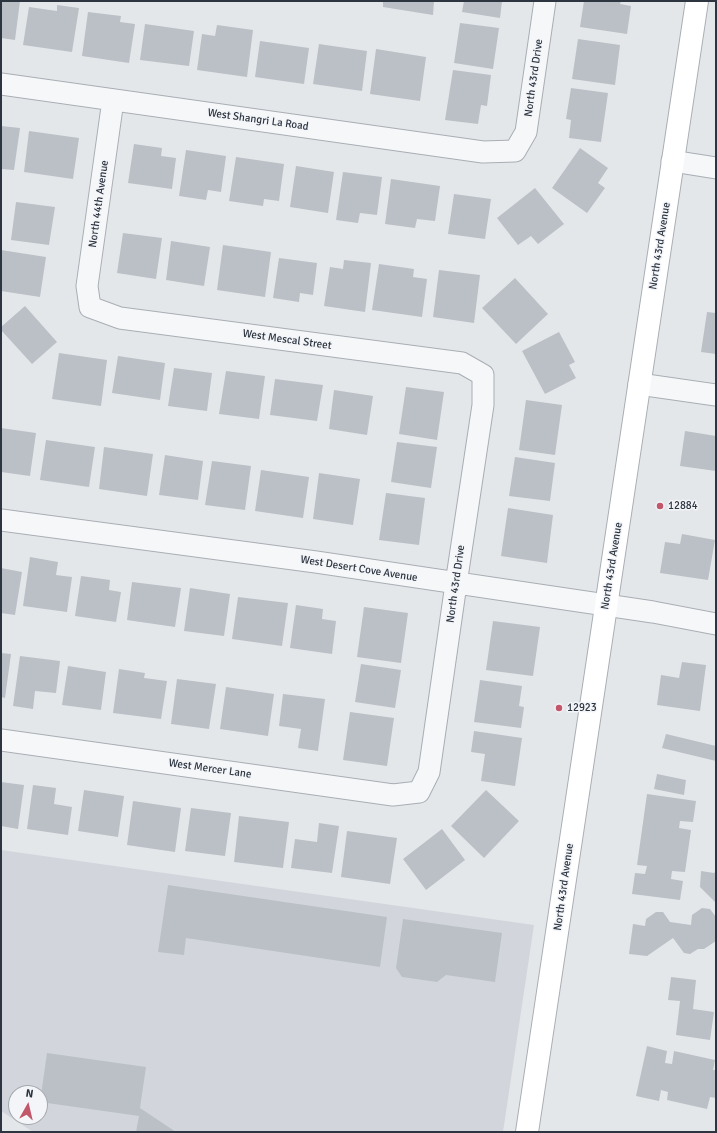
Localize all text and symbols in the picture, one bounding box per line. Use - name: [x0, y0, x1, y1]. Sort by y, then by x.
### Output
- street label: North 43rd Drive: [522, 38, 546, 118]
- street label: West Shangri La Road: [207, 106, 309, 134]
- street label: North 44th Avenue: [86, 159, 112, 249]
- street label: North 43rd Avenue: [647, 201, 673, 291]
- street label: West Mescal Street: [242, 327, 332, 353]
- place label: 12884: [668, 499, 698, 513]
- marker: 12884: [655, 501, 665, 511]
- street label: North 43rd Avenue: [599, 521, 625, 611]
- street label: North 43rd Drive: [444, 544, 468, 624]
- street label: West Desert Cove Avenue: [300, 553, 418, 585]
- place label: 12923: [567, 701, 597, 715]
- marker: 12923: [554, 703, 564, 713]
- street label: West Mercer Lane: [168, 757, 252, 781]
- street label: North 43rd Avenue: [551, 842, 577, 932]
- north arrow: [8, 1085, 48, 1125]
- text: N: [25, 1087, 34, 1101]

